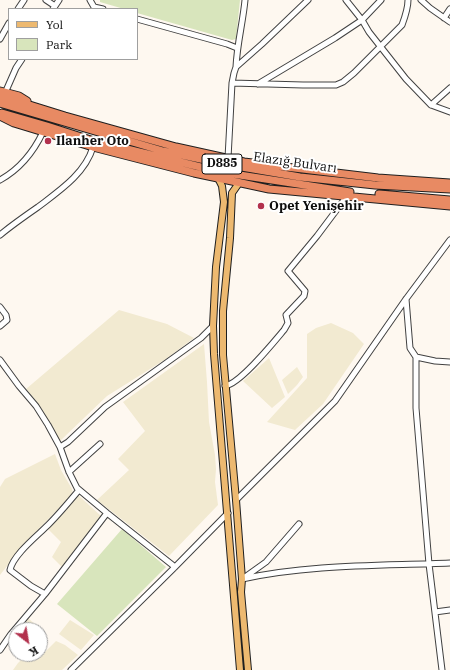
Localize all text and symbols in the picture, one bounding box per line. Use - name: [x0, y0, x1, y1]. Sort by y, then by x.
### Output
- legend: [8, 8, 138, 60]
- text: Yol: [46, 17, 63, 32]
- text: Park: [46, 37, 72, 52]
- place label: Ilanher Oto: [56, 133, 129, 149]
- marker: Ilanher Oto: [43, 136, 53, 146]
- street label: Elazığ Bulvarı: [252, 149, 338, 177]
- road number: D885: [202, 154, 242, 174]
- place label: Opet Yenişehir: [269, 198, 364, 214]
- marker: Opet Yenişehir: [256, 201, 266, 211]
- north arrow: [8, 622, 48, 662]
- text: K: [26, 643, 41, 660]

